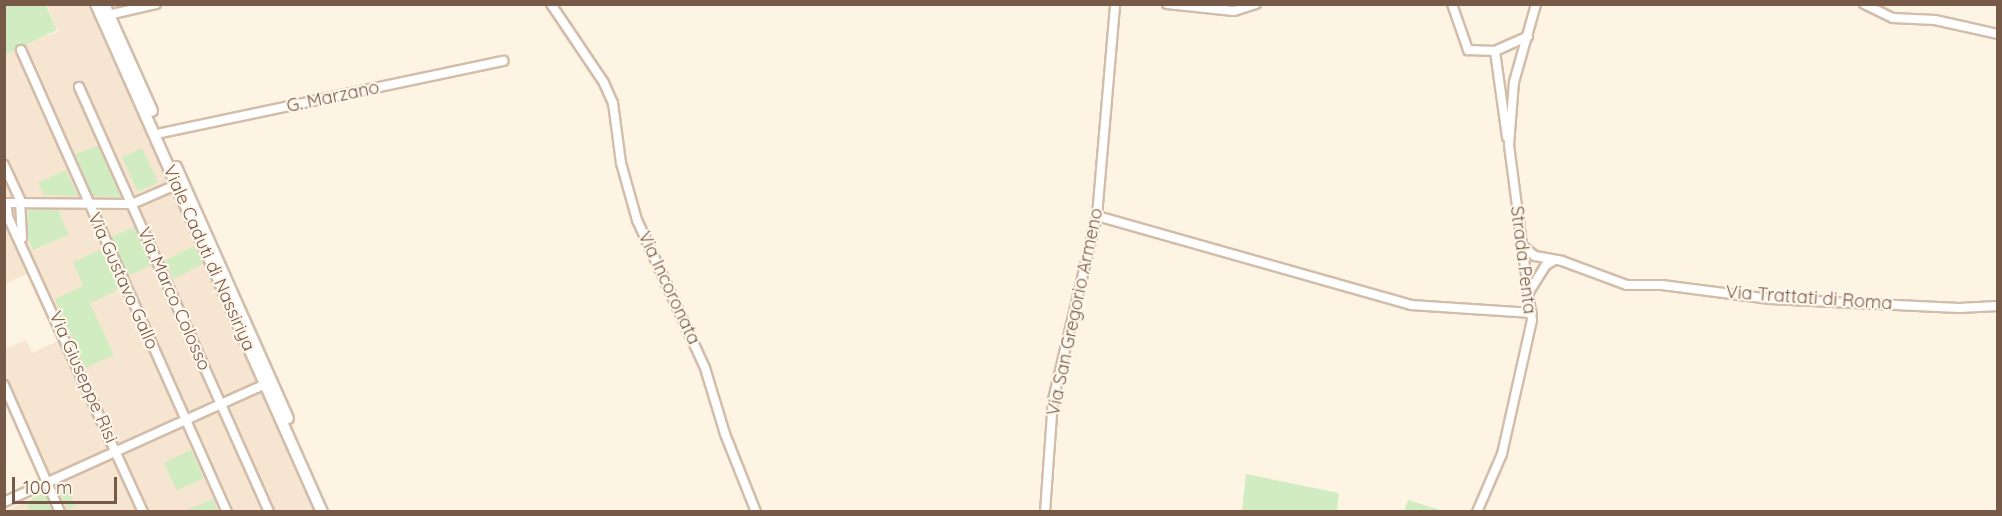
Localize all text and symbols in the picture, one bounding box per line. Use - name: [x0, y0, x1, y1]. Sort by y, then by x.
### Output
- street label: G. Marzano: [285, 77, 381, 117]
- street label: Viale Caduti di Nassiriya: [158, 162, 260, 354]
- street label: Strada Penta: [1506, 205, 1540, 315]
- street label: Via San Gregorio Armeno: [1042, 206, 1108, 418]
- street label: Via Gustavo Gallo: [83, 209, 163, 353]
- street label: Via Marco Colosso: [133, 224, 215, 374]
- street label: Via Incoronata: [633, 228, 705, 348]
- street label: Via Trattati di Roma: [1725, 281, 1893, 315]
- street label: Via Giuseppe Risi: [44, 308, 122, 446]
- scale bar: [15, 465, 120, 503]
- text: 100 m: [23, 476, 72, 499]

